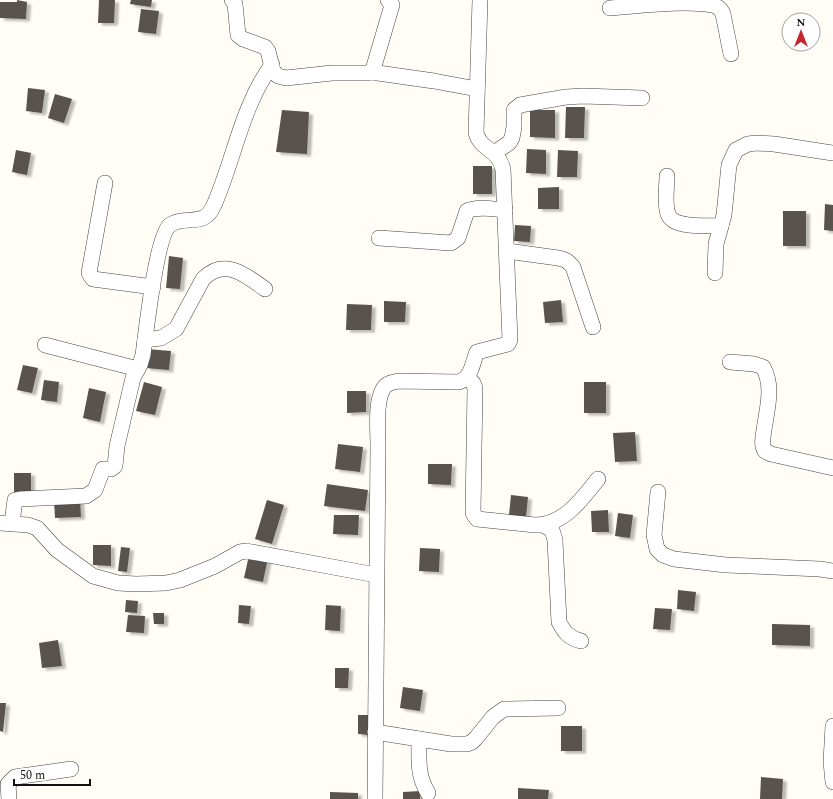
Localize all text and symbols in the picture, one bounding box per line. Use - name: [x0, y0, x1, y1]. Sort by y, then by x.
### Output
- north arrow: [781, 12, 821, 52]
- text: N: [797, 14, 806, 31]
- scale bar: [14, 761, 90, 787]
- text: 50 m: [20, 766, 45, 785]

